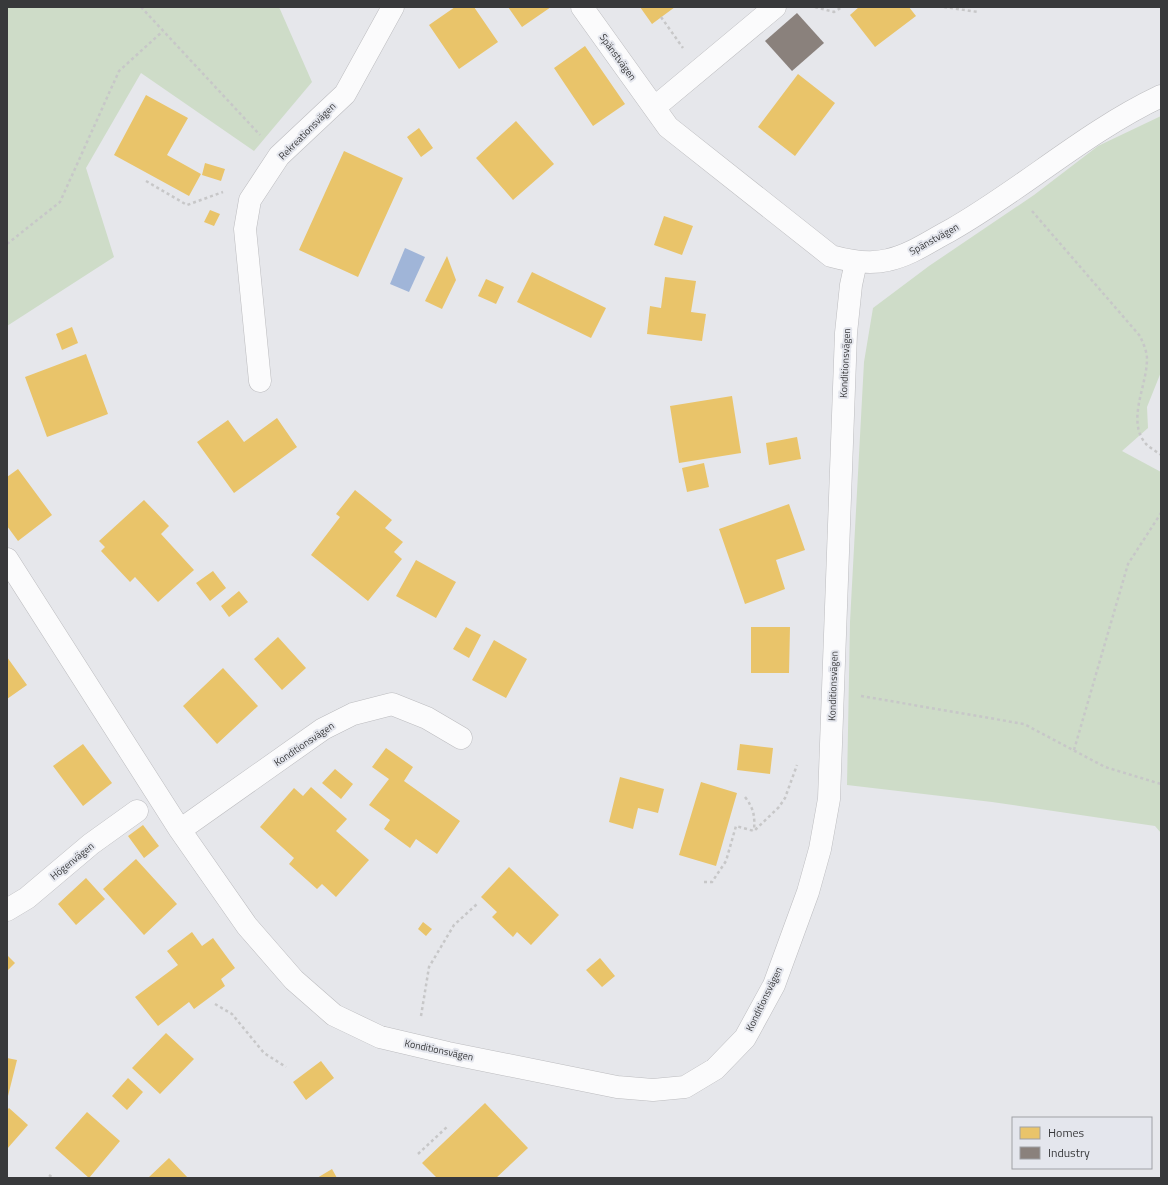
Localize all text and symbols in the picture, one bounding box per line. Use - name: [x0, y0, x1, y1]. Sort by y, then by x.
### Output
- street label: Spänstvägen: [596, 31, 640, 83]
- street label: Rekreationsvägen: [275, 99, 339, 163]
- street label: Spänstvägen: [907, 219, 961, 259]
- street label: Konditionsvägen: [836, 328, 854, 398]
- street label: Konditionsvägen: [824, 651, 842, 721]
- street label: Konditionsvägen: [271, 718, 337, 770]
- street label: Högenvägen: [47, 839, 97, 883]
- street label: Konditionsvägen: [742, 964, 786, 1034]
- street label: Konditionsvägen: [403, 1035, 475, 1065]
- legend: [1012, 1117, 1152, 1169]
- text: Homes: [1048, 1123, 1084, 1142]
- text: Industry: [1048, 1143, 1090, 1162]

